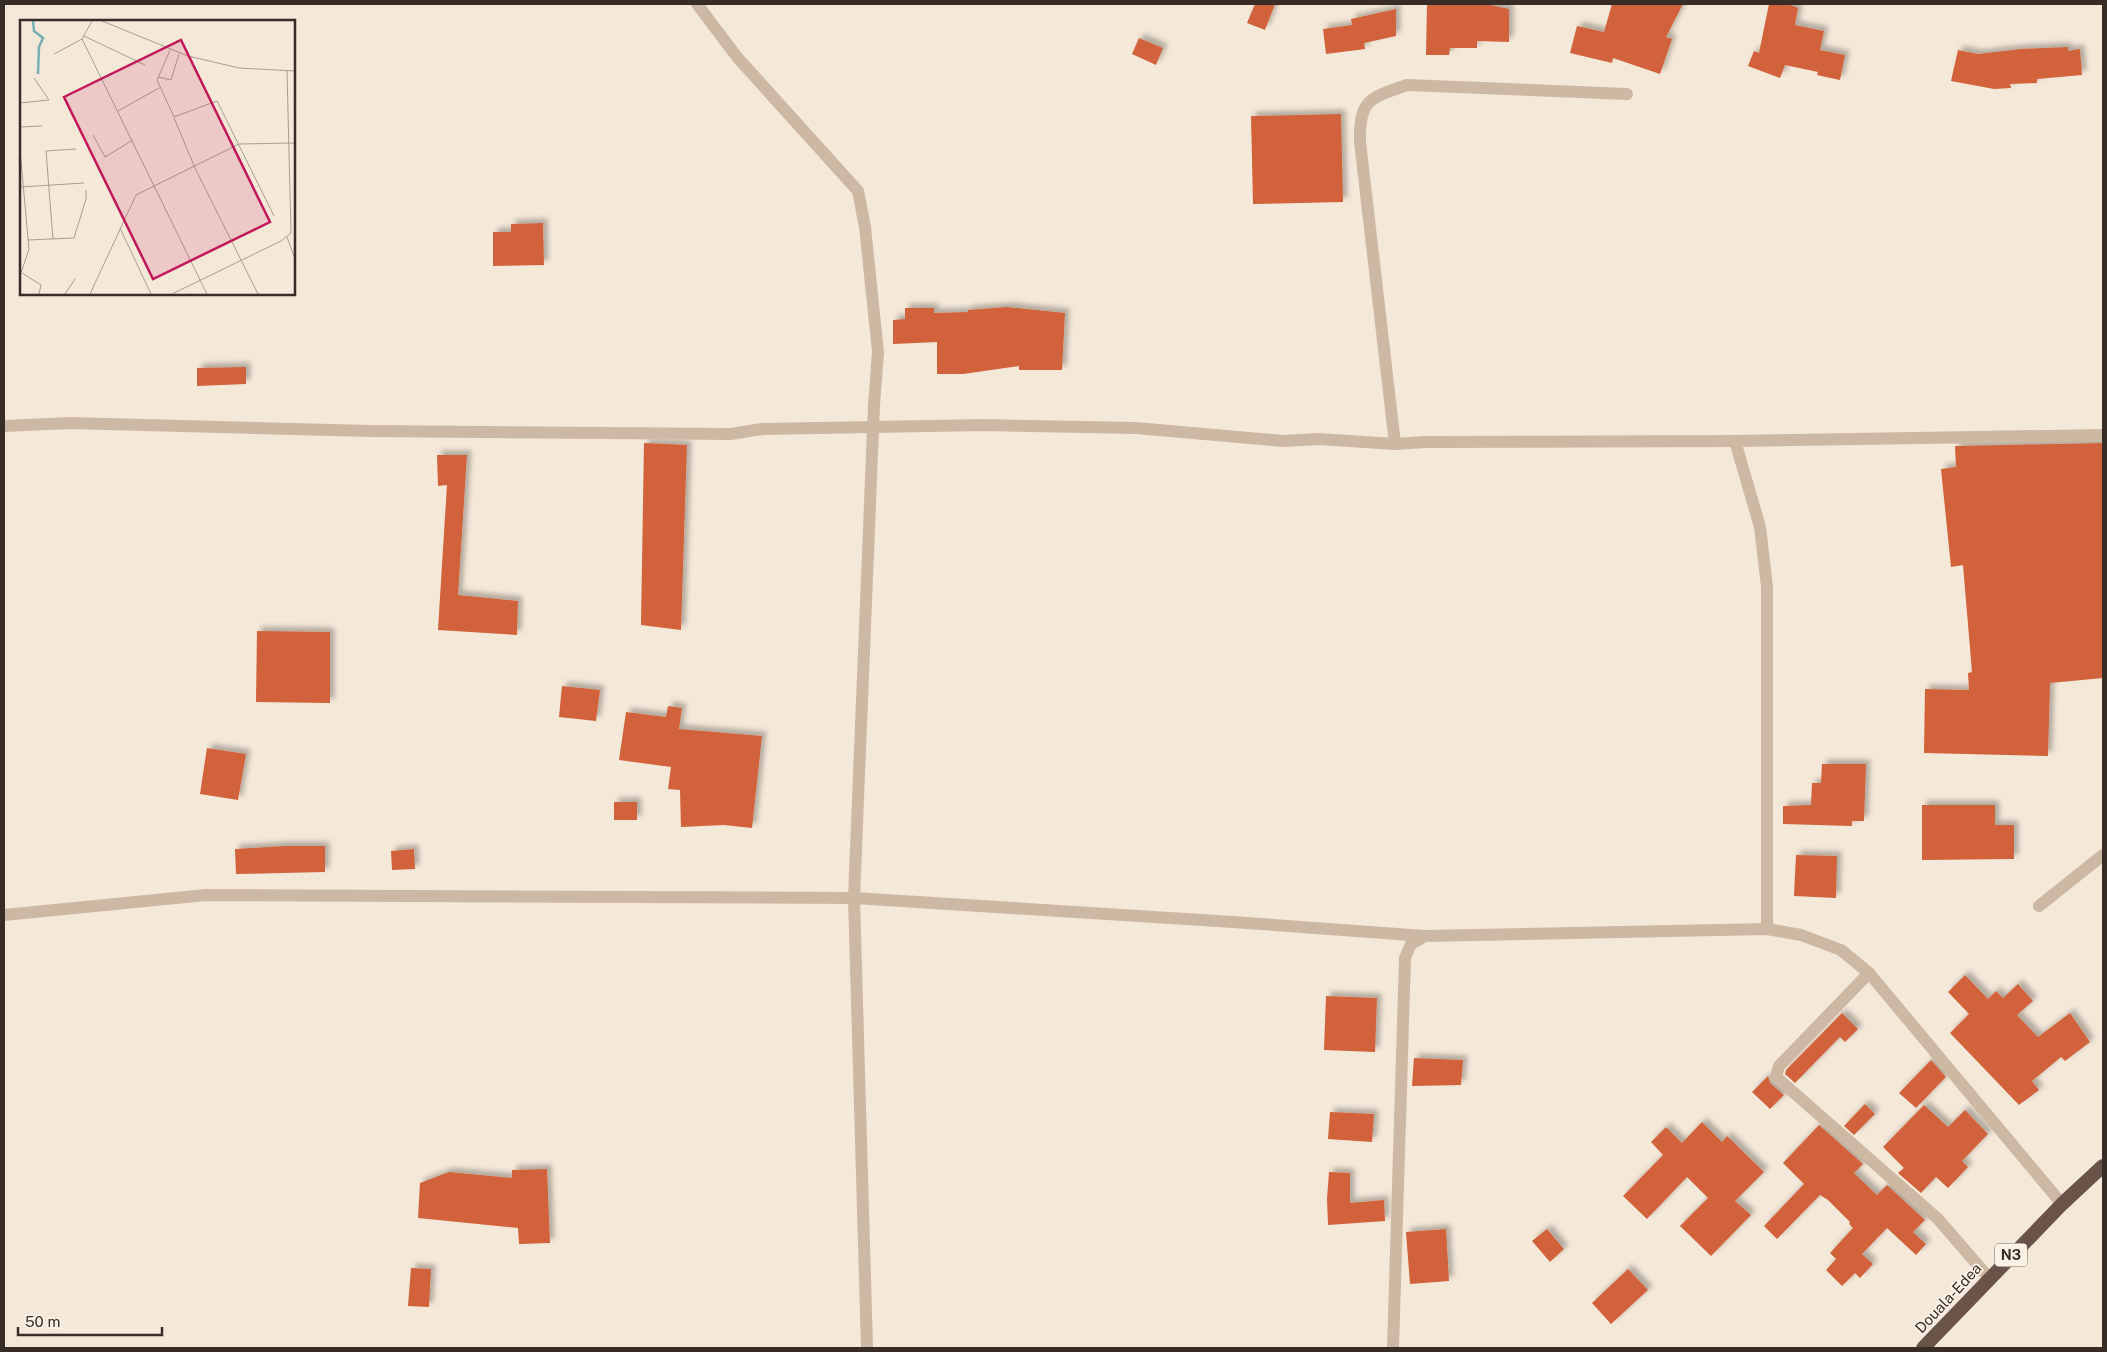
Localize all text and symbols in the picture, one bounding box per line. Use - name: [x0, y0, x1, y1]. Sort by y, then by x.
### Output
- inset map: [20, 20, 295, 295]
- road number: N3: [1995, 1244, 2027, 1266]
- street label: Douala-Edea: [1911, 1260, 1985, 1336]
- scale bar: [18, 1304, 161, 1336]
- text: 50 m: [25, 1313, 60, 1330]

